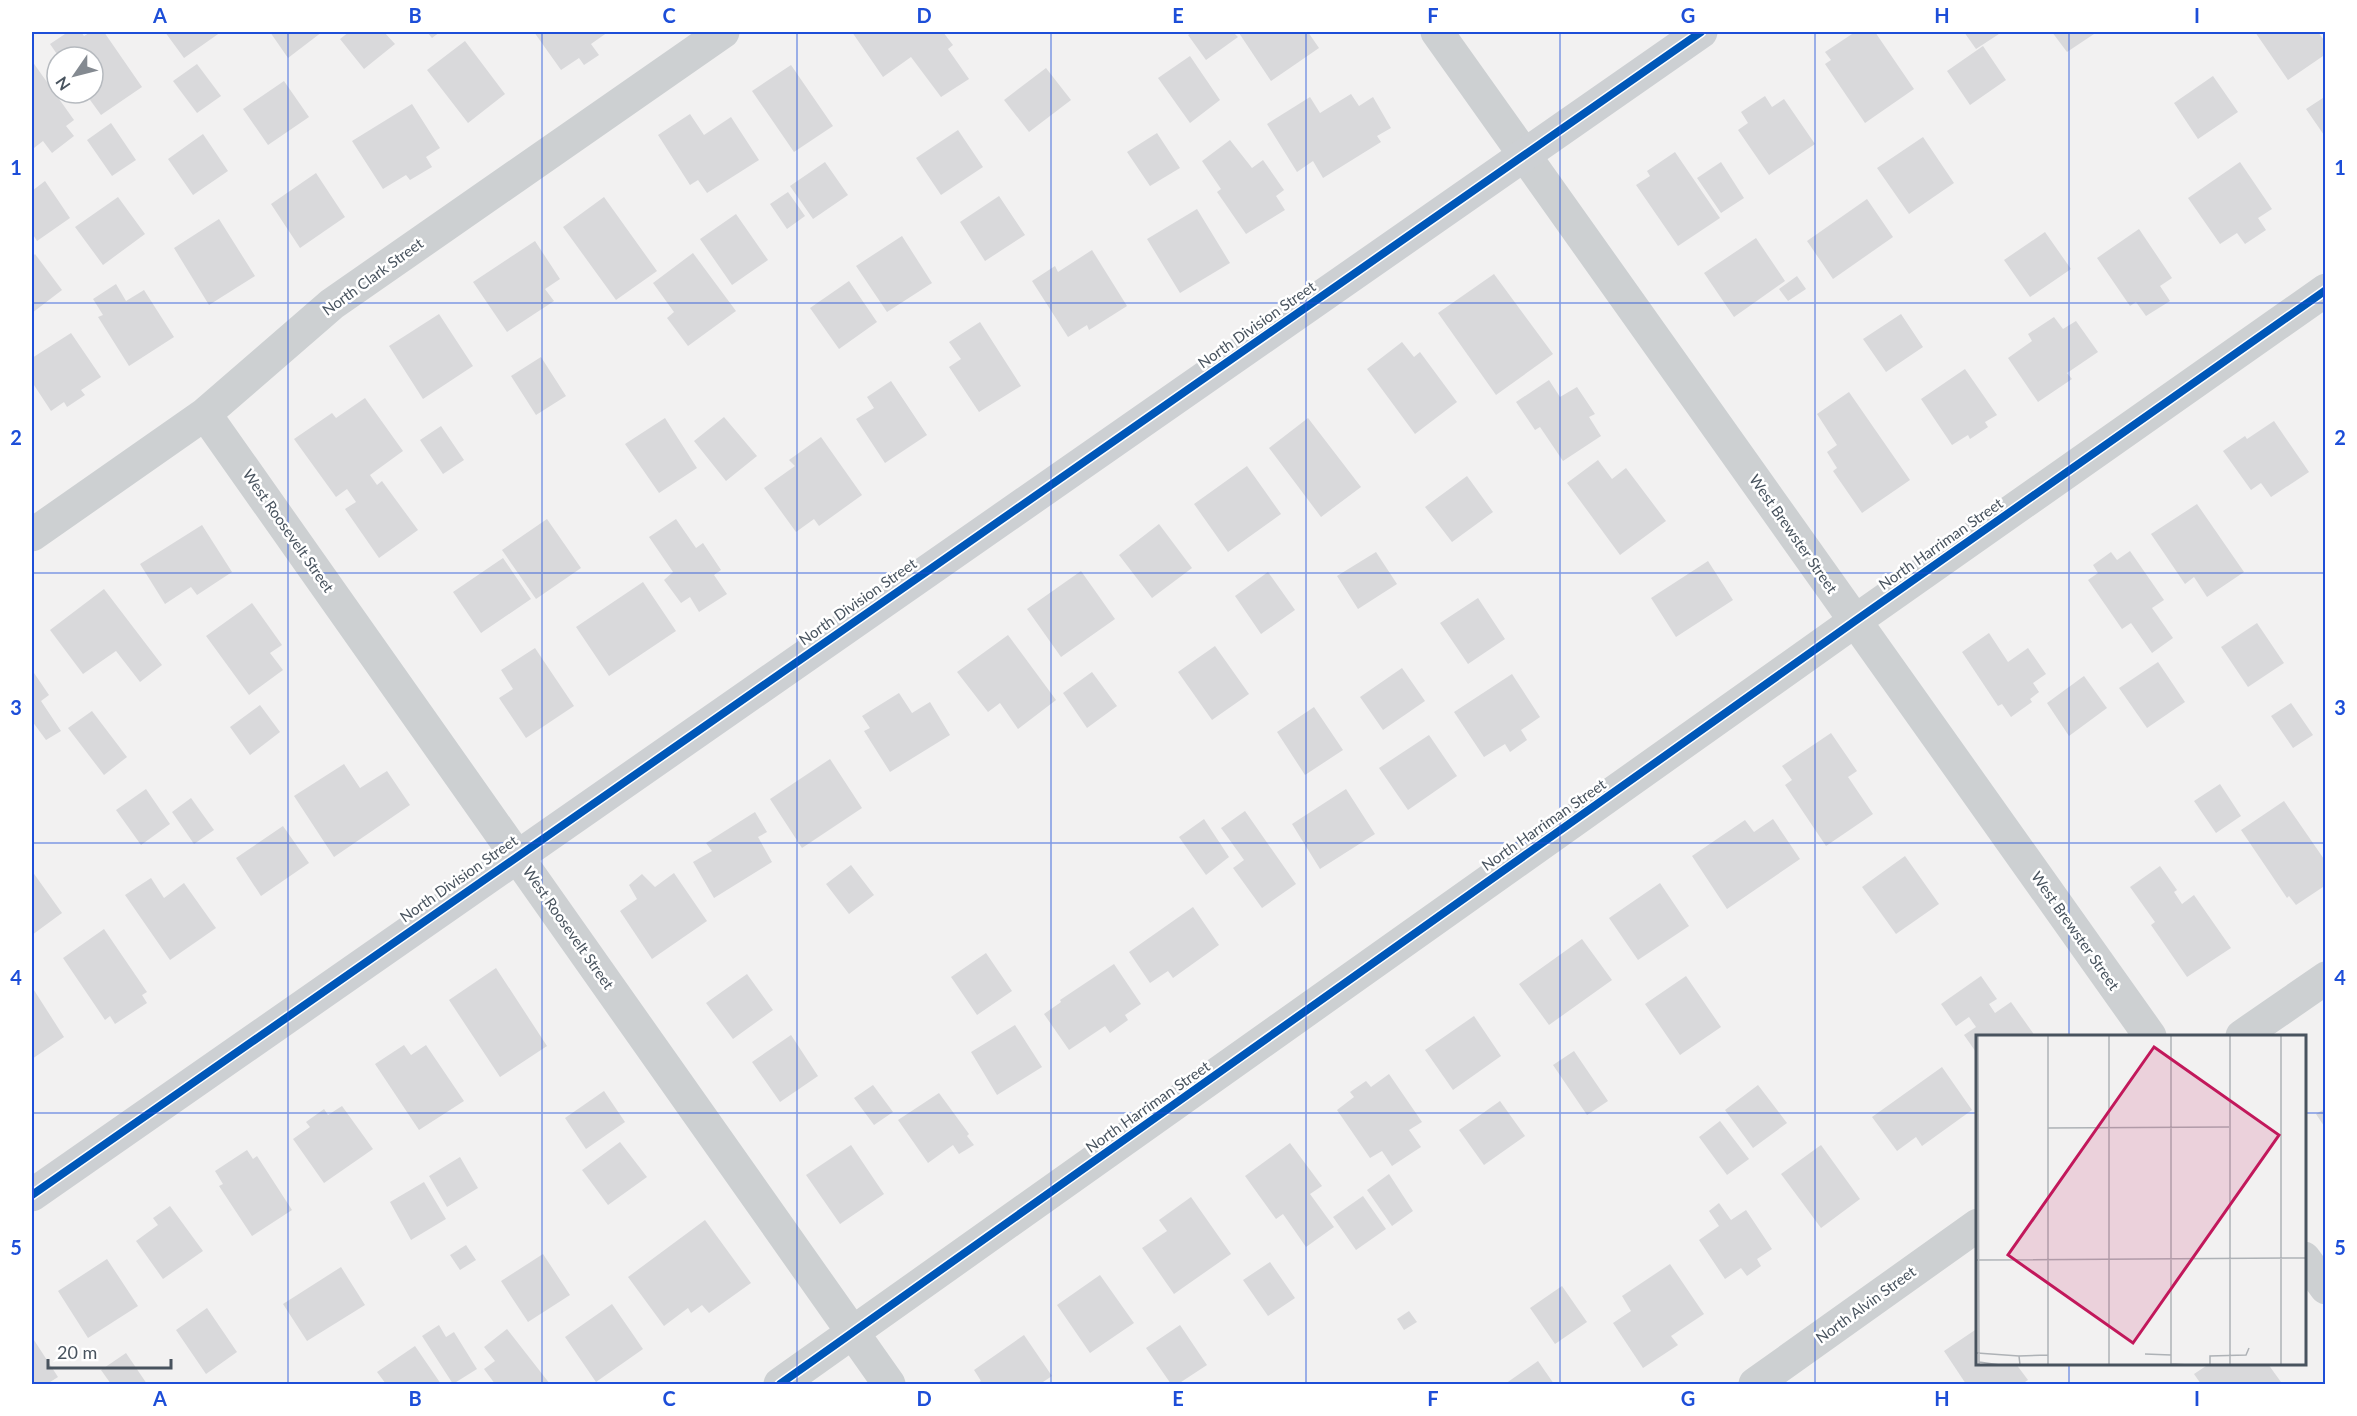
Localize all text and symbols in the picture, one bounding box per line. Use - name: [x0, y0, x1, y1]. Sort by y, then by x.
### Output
- text: A: [152, 3, 167, 27]
- text: B: [408, 3, 422, 27]
- text: C: [662, 3, 676, 27]
- text: D: [916, 3, 932, 27]
- text: E: [1172, 3, 1184, 27]
- text: F: [1427, 3, 1439, 27]
- text: G: [1681, 3, 1695, 27]
- text: H: [1934, 3, 1950, 27]
- text: I: [2194, 3, 2200, 27]
- north arrow: [45, 45, 105, 105]
- text: N: [51, 73, 74, 94]
- text: 1: [10, 155, 22, 179]
- text: 1: [2334, 155, 2346, 179]
- street label: North Clark Street: [318, 233, 427, 319]
- street label: North Division Street: [1194, 277, 1319, 371]
- text: 2: [10, 425, 22, 449]
- text: 2: [2334, 425, 2346, 449]
- street label: West Roosevelt Street: [240, 465, 338, 596]
- street label: West Brewster Street: [1746, 471, 1842, 597]
- street label: North Harriman Street: [1875, 493, 2006, 593]
- street label: North Division Street: [795, 554, 920, 648]
- text: 3: [10, 695, 22, 719]
- text: 3: [2334, 695, 2346, 719]
- street label: North Harriman Street: [1478, 774, 1609, 874]
- street label: North Division Street: [396, 831, 521, 925]
- street label: West Roosevelt Street: [520, 862, 618, 993]
- street label: West Brewster Street: [2028, 868, 2124, 994]
- text: 4: [10, 965, 22, 989]
- text: 4: [2334, 965, 2346, 989]
- inset map: [1976, 1035, 2306, 1365]
- street label: North Harriman Street: [1082, 1056, 1213, 1156]
- text: 5: [10, 1235, 22, 1259]
- text: 5: [2334, 1235, 2346, 1259]
- street label: North Alvin Street: [1812, 1262, 1919, 1346]
- scale bar: [48, 1332, 171, 1370]
- text: 20 m: [57, 1341, 97, 1363]
- text: A: [152, 1386, 167, 1410]
- text: B: [408, 1386, 422, 1410]
- text: C: [662, 1386, 676, 1410]
- text: D: [916, 1386, 932, 1410]
- text: E: [1172, 1386, 1184, 1410]
- text: F: [1427, 1386, 1439, 1410]
- text: G: [1681, 1386, 1695, 1410]
- text: H: [1934, 1386, 1950, 1410]
- text: I: [2194, 1386, 2200, 1410]

